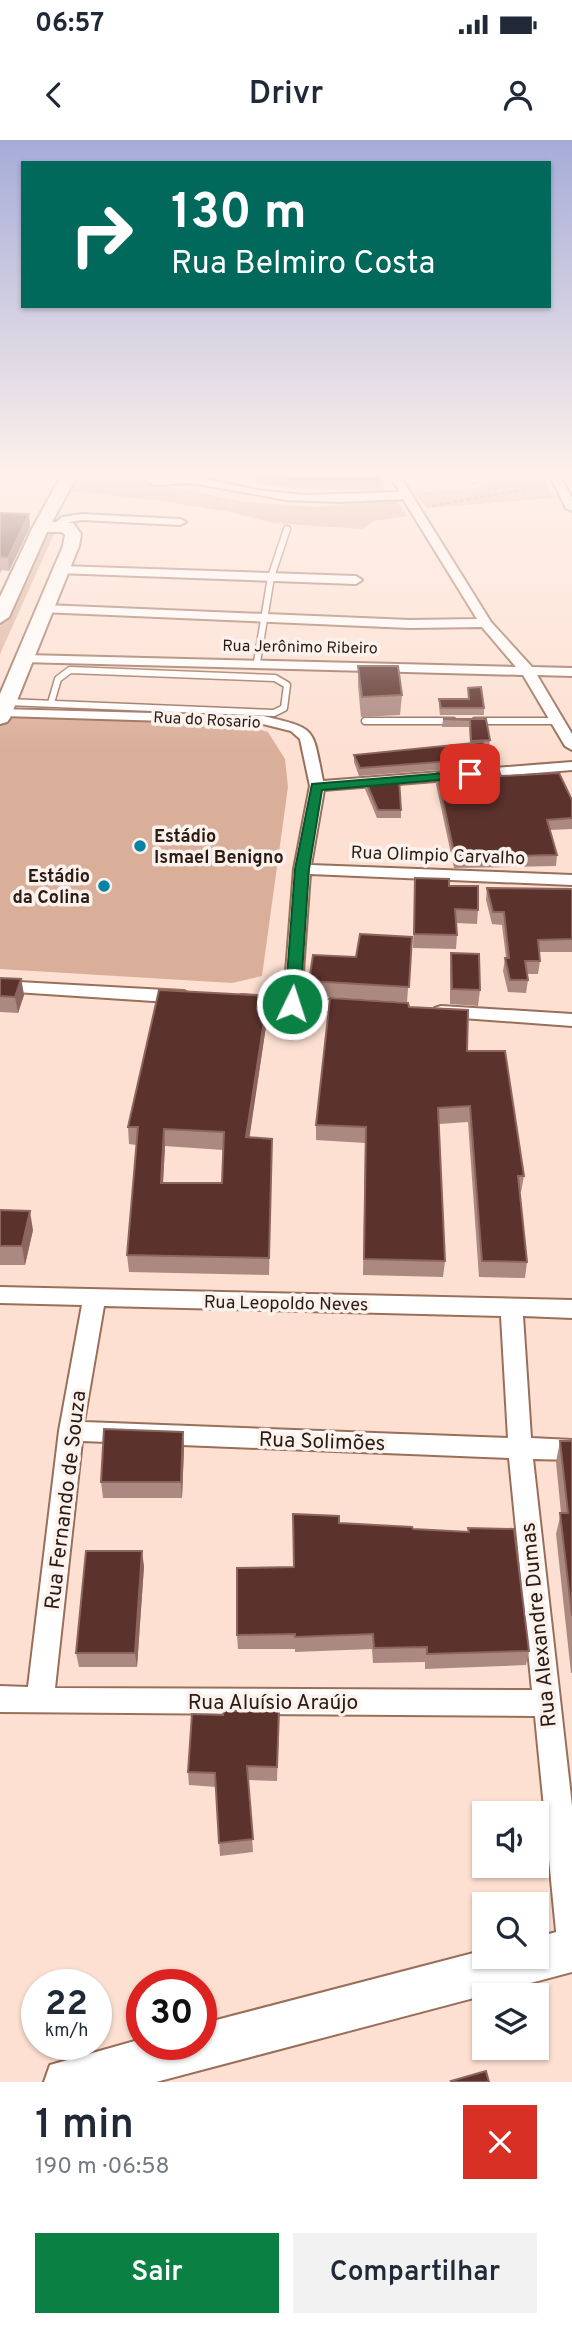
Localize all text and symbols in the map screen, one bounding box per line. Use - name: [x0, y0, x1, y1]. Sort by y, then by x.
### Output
- text: 06:57: [35, 8, 104, 41]
- text: Drivr: [249, 75, 323, 115]
- icon: back: [35, 76, 73, 114]
- icon: person: [499, 76, 537, 114]
- text: 130 m: [171, 184, 307, 246]
- icon: right: [56, 189, 147, 280]
- text: Rua Belmiro Costa: [171, 245, 435, 285]
- street label: Rua Jerônimo Ribeiro: [222, 637, 378, 659]
- street label: Rua do Rosario: [153, 708, 261, 734]
- pin: [440, 744, 500, 804]
- icon: arrive: [451, 755, 489, 793]
- place label: Estádio Ismael Benigno: [154, 826, 284, 870]
- marker: Estádio Ismael Benigno: [132, 838, 148, 854]
- street label: Rua Olimpio Carvalho: [350, 842, 526, 871]
- place label: Estádio da Colina: [12, 866, 90, 910]
- marker: Estádio da Colina: [96, 878, 112, 894]
- position arrow: [255, 967, 329, 1041]
- street label: Rua Leopoldo Neves: [204, 1292, 368, 1317]
- street label: Rua Fernando de Souza: [40, 1389, 93, 1611]
- street label: Rua Solimões: [258, 1427, 386, 1458]
- street label: Rua Alexandre Dumas: [515, 1521, 564, 1729]
- street label: Rua Aluísio Araújo: [188, 1690, 358, 1717]
- map controls: [472, 1801, 549, 2060]
- button: sound: [472, 1801, 549, 1878]
- button: search: [472, 1892, 549, 1969]
- speed limit sign: 30: [126, 1969, 217, 2060]
- text: 22: [45, 1983, 88, 2027]
- button: layers: [472, 1983, 549, 2060]
- text: km/h: [45, 2020, 88, 2043]
- text: 1 min: [35, 2100, 134, 2153]
- button: close: [463, 2105, 537, 2179]
- text: 190 m · 06:58: [35, 2153, 170, 2182]
- button: Sair: [35, 2233, 279, 2313]
- button: Compartilhar: [293, 2233, 537, 2313]

